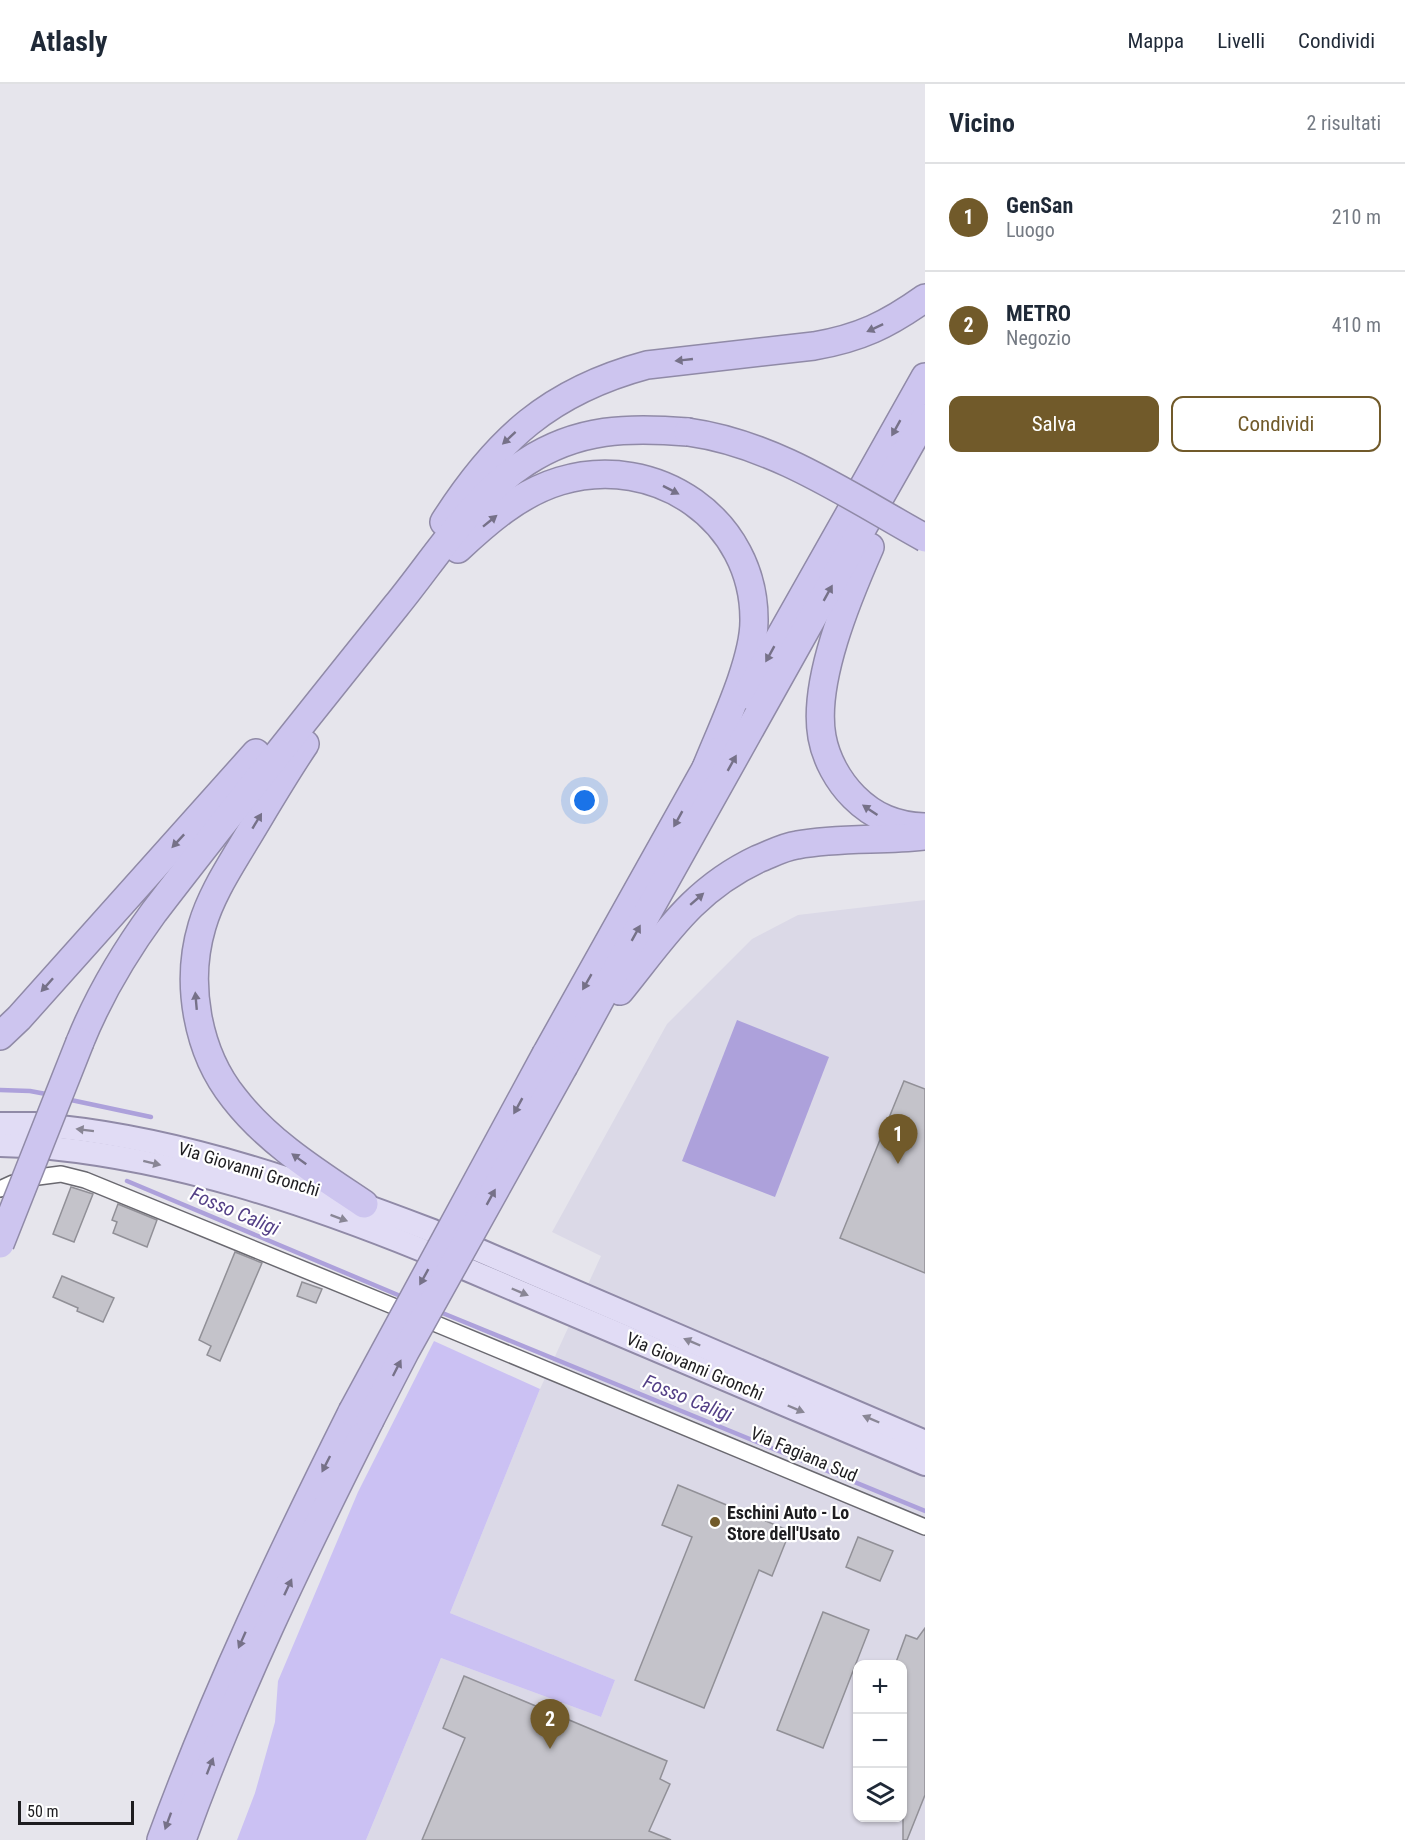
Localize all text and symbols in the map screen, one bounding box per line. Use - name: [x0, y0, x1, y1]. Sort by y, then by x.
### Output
- text: Atlasly: [30, 25, 108, 58]
- text: Mappa: [1127, 29, 1184, 53]
- text: Livelli: [1217, 29, 1265, 53]
- text: Condividi: [1298, 29, 1375, 53]
- text: Vicino: [949, 108, 1015, 138]
- text: 2 risultati: [1306, 111, 1381, 135]
- text: GenSan: [1006, 193, 1073, 218]
- text: 1: [963, 205, 974, 229]
- text: 210 m: [1332, 205, 1381, 229]
- text: Luogo: [1006, 218, 1055, 242]
- text: METRO: [1006, 301, 1071, 326]
- text: 2: [963, 313, 974, 337]
- text: 410 m: [1332, 313, 1381, 337]
- one-way arrow: [867, 324, 884, 333]
- text: Negozio: [1006, 326, 1071, 350]
- one-way arrow: [674, 355, 693, 365]
- button: Salva: [949, 396, 1159, 452]
- button: Condividi: [1171, 396, 1381, 452]
- one-way arrow: [891, 420, 902, 436]
- one-way arrow: [503, 431, 517, 445]
- one-way arrow: [663, 485, 680, 494]
- one-way arrow: [482, 515, 498, 528]
- one-way arrow: [822, 585, 833, 601]
- one-way arrow: [765, 646, 776, 662]
- one-way arrow: [727, 755, 738, 771]
- your location: [570, 786, 599, 815]
- one-way arrow: [863, 804, 879, 816]
- one-way arrow: [673, 811, 683, 828]
- one-way arrow: [252, 813, 263, 829]
- one-way arrow: [171, 833, 185, 848]
- one-way arrow: [689, 893, 704, 906]
- one-way arrow: [631, 924, 641, 941]
- one-way arrow: [582, 974, 593, 990]
- one-way arrow: [40, 978, 54, 993]
- one-way arrow: [191, 991, 201, 1010]
- one-way arrow: [513, 1098, 523, 1115]
- pin: 1: [878, 1114, 918, 1164]
- one-way arrow: [75, 1125, 94, 1134]
- street label: Via Giovanni Gronchi: [175, 1137, 323, 1201]
- one-way arrow: [291, 1153, 307, 1165]
- one-way arrow: [143, 1159, 161, 1169]
- water label: Fosso Caligi: [187, 1182, 283, 1241]
- one-way arrow: [486, 1188, 496, 1205]
- one-way arrow: [330, 1214, 348, 1224]
- one-way arrow: [419, 1269, 429, 1286]
- one-way arrow: [511, 1287, 529, 1297]
- street label: Via Giovanni Gronchi: [623, 1328, 767, 1404]
- one-way arrow: [683, 1337, 701, 1346]
- one-way arrow: [392, 1359, 402, 1376]
- water label: Fosso Caligi: [640, 1369, 737, 1427]
- one-way arrow: [787, 1404, 805, 1414]
- one-way arrow: [862, 1414, 880, 1424]
- street label: Via Fagiana Sud: [747, 1422, 861, 1486]
- one-way arrow: [321, 1455, 331, 1473]
- place label: Eschini Auto - Lo Store dell'Usato: [727, 1502, 849, 1544]
- marker: Eschini Auto - Lo Store dell'Usato: [708, 1515, 722, 1529]
- one-way arrow: [283, 1578, 292, 1595]
- one-way arrow: [237, 1631, 246, 1649]
- map controls: [853, 1660, 907, 1822]
- button: +: [853, 1660, 907, 1714]
- pin: 2: [530, 1700, 570, 1749]
- button: −: [853, 1714, 907, 1768]
- one-way arrow: [205, 1756, 215, 1774]
- button: layers: [853, 1768, 907, 1822]
- scale bar: [18, 1798, 134, 1826]
- text: 50 m: [27, 1802, 59, 1821]
- one-way arrow: [163, 1812, 173, 1830]

